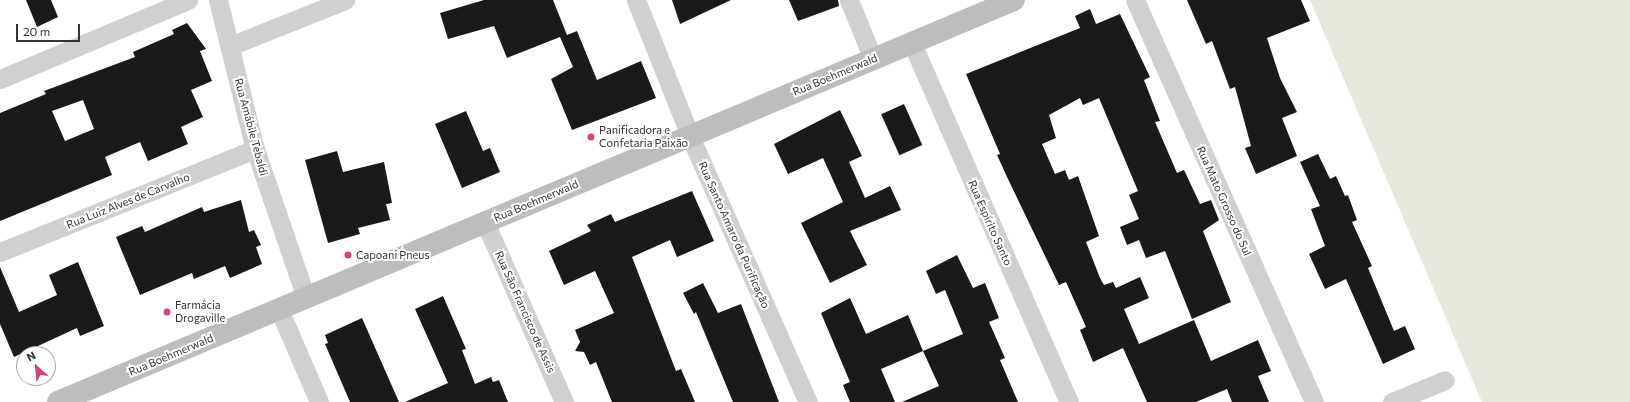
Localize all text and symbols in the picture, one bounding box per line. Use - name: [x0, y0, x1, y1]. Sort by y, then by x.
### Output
- scale bar: [18, 16, 82, 42]
- text: 20 m: [23, 24, 50, 38]
- street label: Rua Boehmerwald: [791, 51, 879, 99]
- street label: Rua Amábile Tebaldi: [232, 77, 270, 177]
- place label: Panificadora e Confetaria Paixão: [599, 124, 688, 150]
- marker: Panificadora e Confetaria Paixão: [586, 132, 596, 142]
- street label: Rua Mato Grosso do Sul: [1194, 144, 1254, 258]
- street label: Rua Santo Amaro da Purificação: [696, 160, 772, 310]
- street label: Rua Luiz Alves de Carvalho: [64, 170, 192, 232]
- street label: Rua Boehmerwald: [492, 177, 580, 225]
- street label: Rua Espírito Santo: [965, 178, 1015, 268]
- place label: Capoani Pneus: [356, 248, 430, 262]
- street label: Rua São Francisco de Assis: [492, 249, 558, 375]
- marker: Capoani Pneus: [343, 250, 353, 260]
- place label: Farmácia Drogaville: [175, 299, 225, 325]
- marker: Farmácia Drogaville: [162, 307, 172, 317]
- street label: Rua Boehmerwald: [127, 331, 215, 379]
- north arrow: [16, 346, 56, 386]
- text: N: [24, 348, 37, 363]

